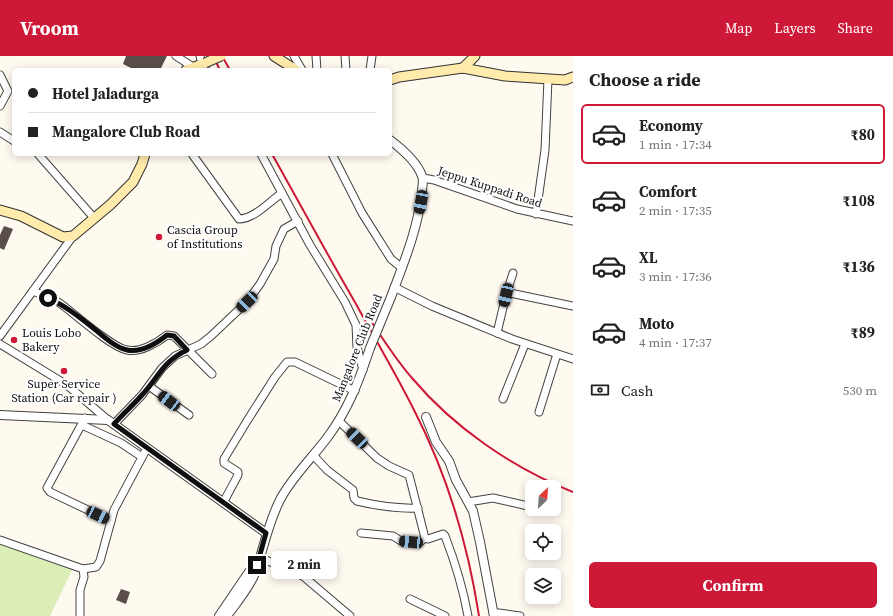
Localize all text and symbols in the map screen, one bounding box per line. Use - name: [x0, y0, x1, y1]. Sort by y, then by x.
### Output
- text: Vroom: [20, 15, 79, 41]
- text: Map: [725, 18, 752, 38]
- text: Layers: [774, 18, 816, 38]
- text: Share: [838, 18, 873, 38]
- text: Choose a ride: [589, 67, 701, 92]
- text: Hotel Jaladurga: [52, 83, 159, 104]
- text: Economy: [639, 115, 703, 136]
- icon: car: [591, 116, 627, 152]
- text: Mangalore Club Road: [52, 121, 200, 142]
- text: ₹80: [851, 124, 875, 145]
- text: 1 min · 17:34: [639, 136, 712, 153]
- street label: Jeppu Kuppadi Road: [435, 162, 544, 211]
- text: Comfort: [639, 181, 697, 202]
- icon: car: [591, 182, 627, 218]
- car: [413, 189, 429, 215]
- text: ₹108: [842, 190, 875, 211]
- text: 2 min · 17:35: [639, 202, 712, 219]
- place label: Cascia Group of Institutions: [167, 222, 242, 252]
- marker: Cascia Group of Institutions: [154, 232, 164, 242]
- text: XL: [639, 247, 658, 268]
- icon: car: [591, 248, 627, 284]
- text: ₹136: [842, 256, 875, 277]
- text: 3 min · 17:36: [639, 268, 712, 285]
- car: [497, 282, 515, 308]
- route start: [39, 289, 57, 307]
- car: [234, 289, 260, 315]
- street label: Mangalore Club Road: [328, 292, 386, 404]
- text: Moto: [639, 313, 674, 334]
- icon: car: [591, 314, 627, 350]
- text: ₹89: [851, 322, 875, 343]
- place label: Louis Lobo Bakery: [22, 325, 82, 355]
- text: 4 min · 17:37: [639, 334, 712, 351]
- marker: Louis Lobo Bakery: [9, 335, 19, 345]
- marker: Super Service Station (Car repair ): [59, 366, 69, 376]
- place label: Super Service Station (Car repair ): [11, 376, 117, 406]
- icon: cash: [589, 379, 611, 401]
- text: Cash: [621, 380, 653, 401]
- text: 530 m: [843, 382, 877, 399]
- car: [156, 389, 182, 413]
- car: [344, 425, 370, 451]
- north arrow: [525, 480, 561, 516]
- map controls: [525, 480, 561, 604]
- car: [85, 504, 111, 526]
- button: locate: [525, 524, 561, 560]
- car: [399, 535, 423, 549]
- callout: 2 min: [271, 551, 337, 579]
- route end: [248, 556, 266, 574]
- text: 2 min: [287, 556, 321, 573]
- button: Confirm: [589, 562, 877, 608]
- button: layers: [525, 568, 561, 604]

